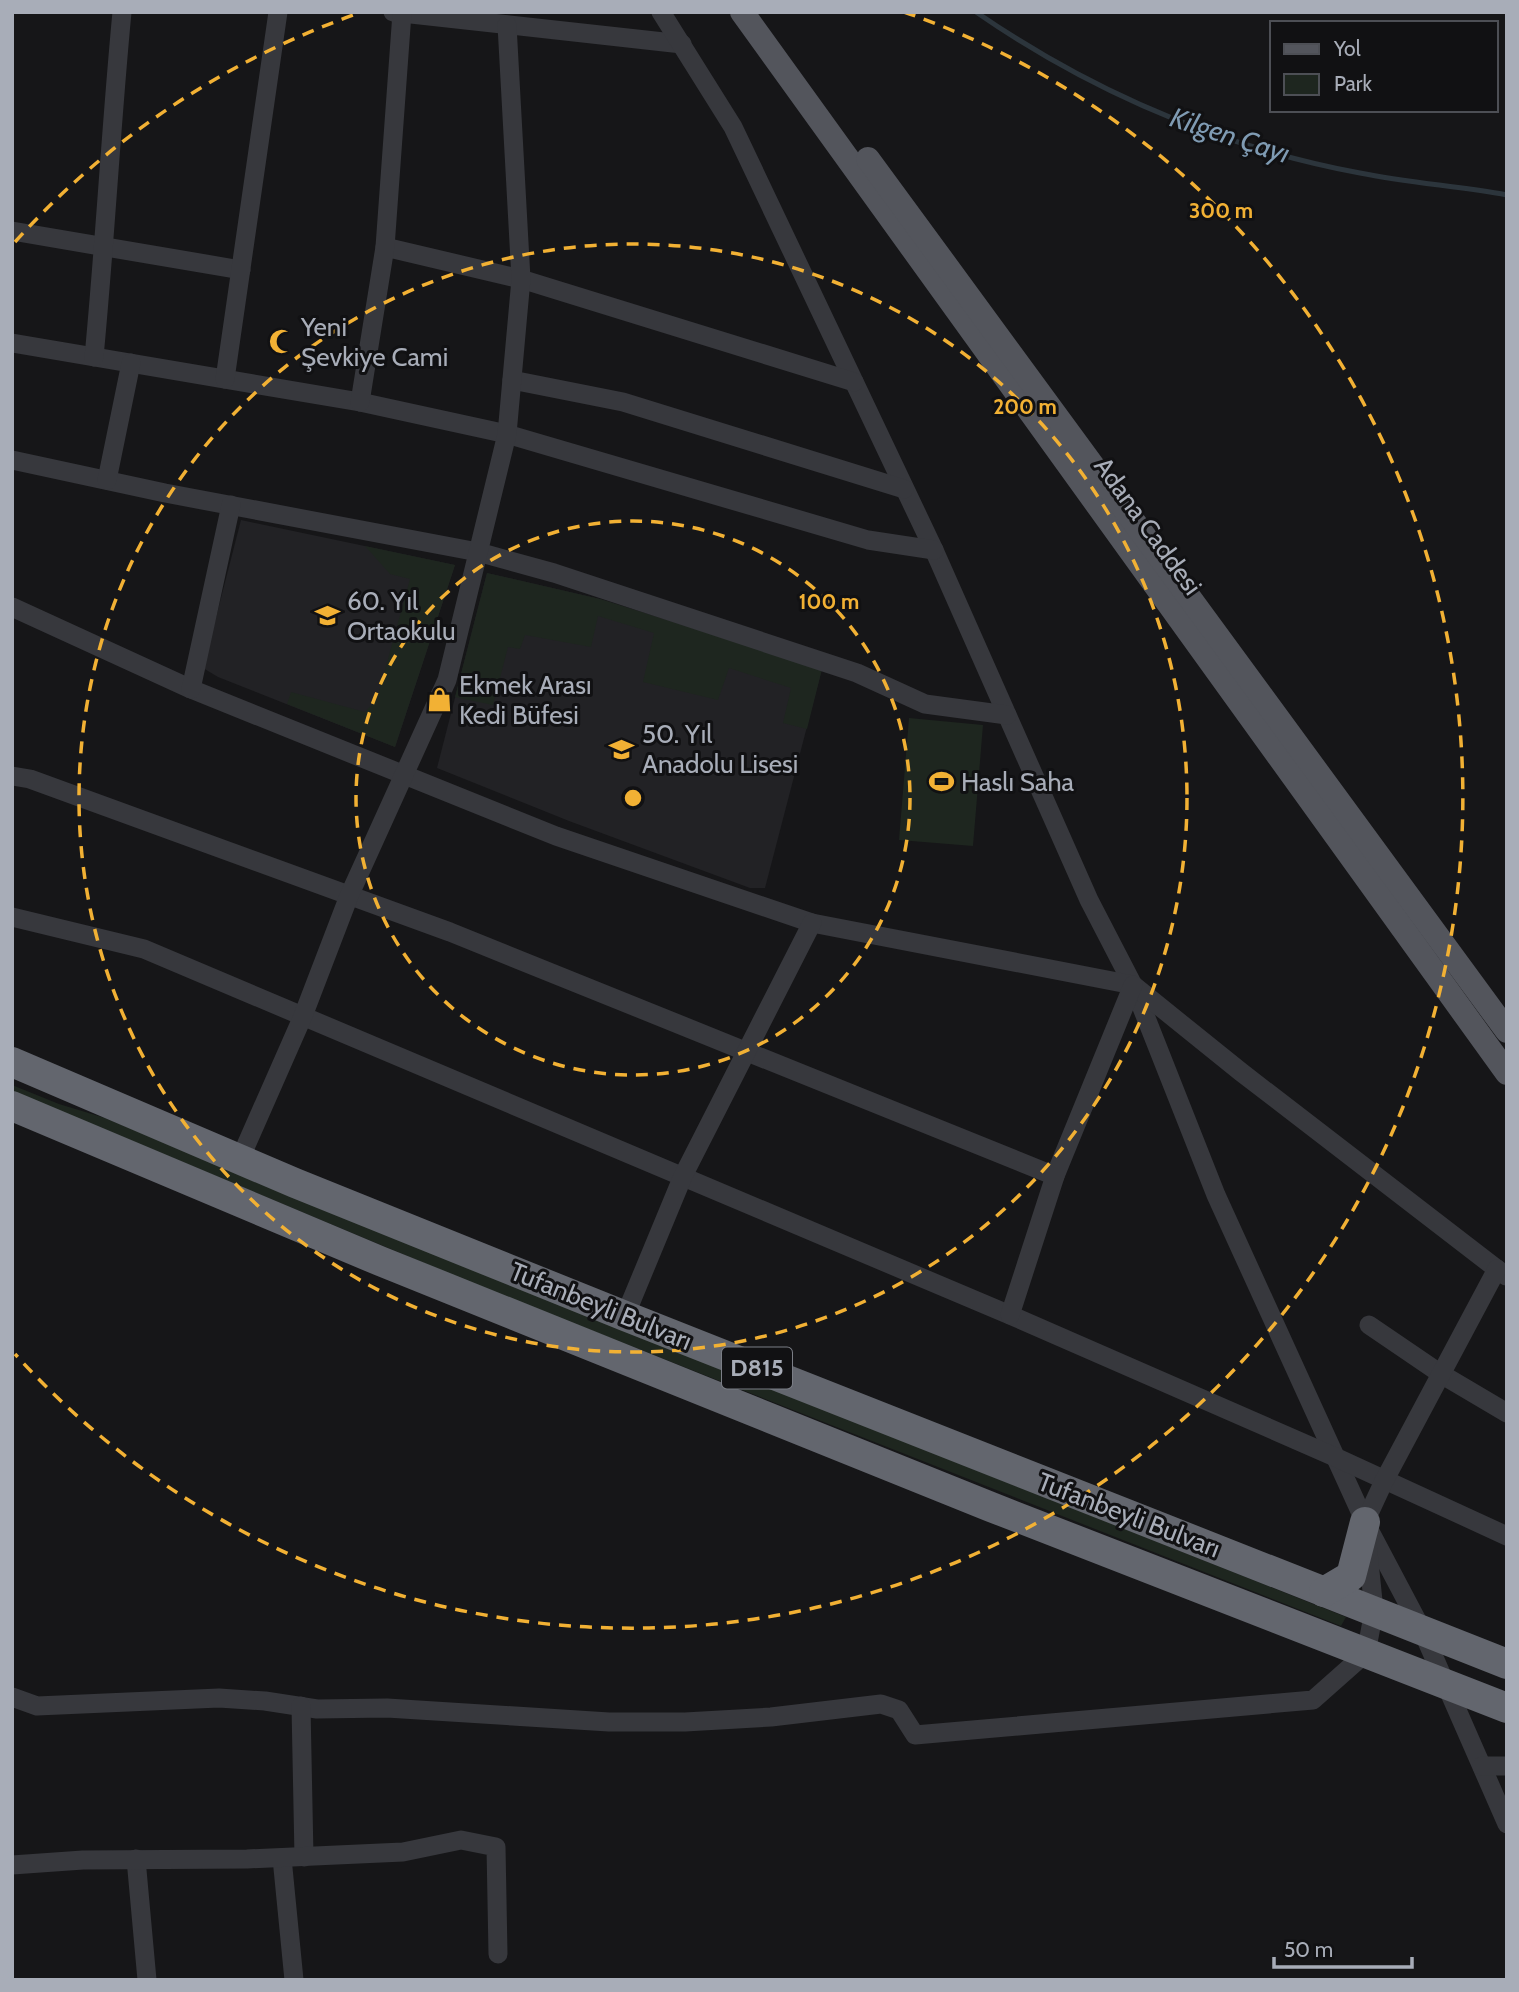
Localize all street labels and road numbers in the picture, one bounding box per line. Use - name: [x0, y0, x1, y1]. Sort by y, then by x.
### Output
- street label: Adana Caddesi: [1087, 451, 1209, 601]
- street label: Tufanbeyli Bulvarı: [506, 1255, 696, 1357]
- road number: D815: [722, 1348, 792, 1388]
- street label: Tufanbeyli Bulvarı: [1033, 1466, 1225, 1564]

